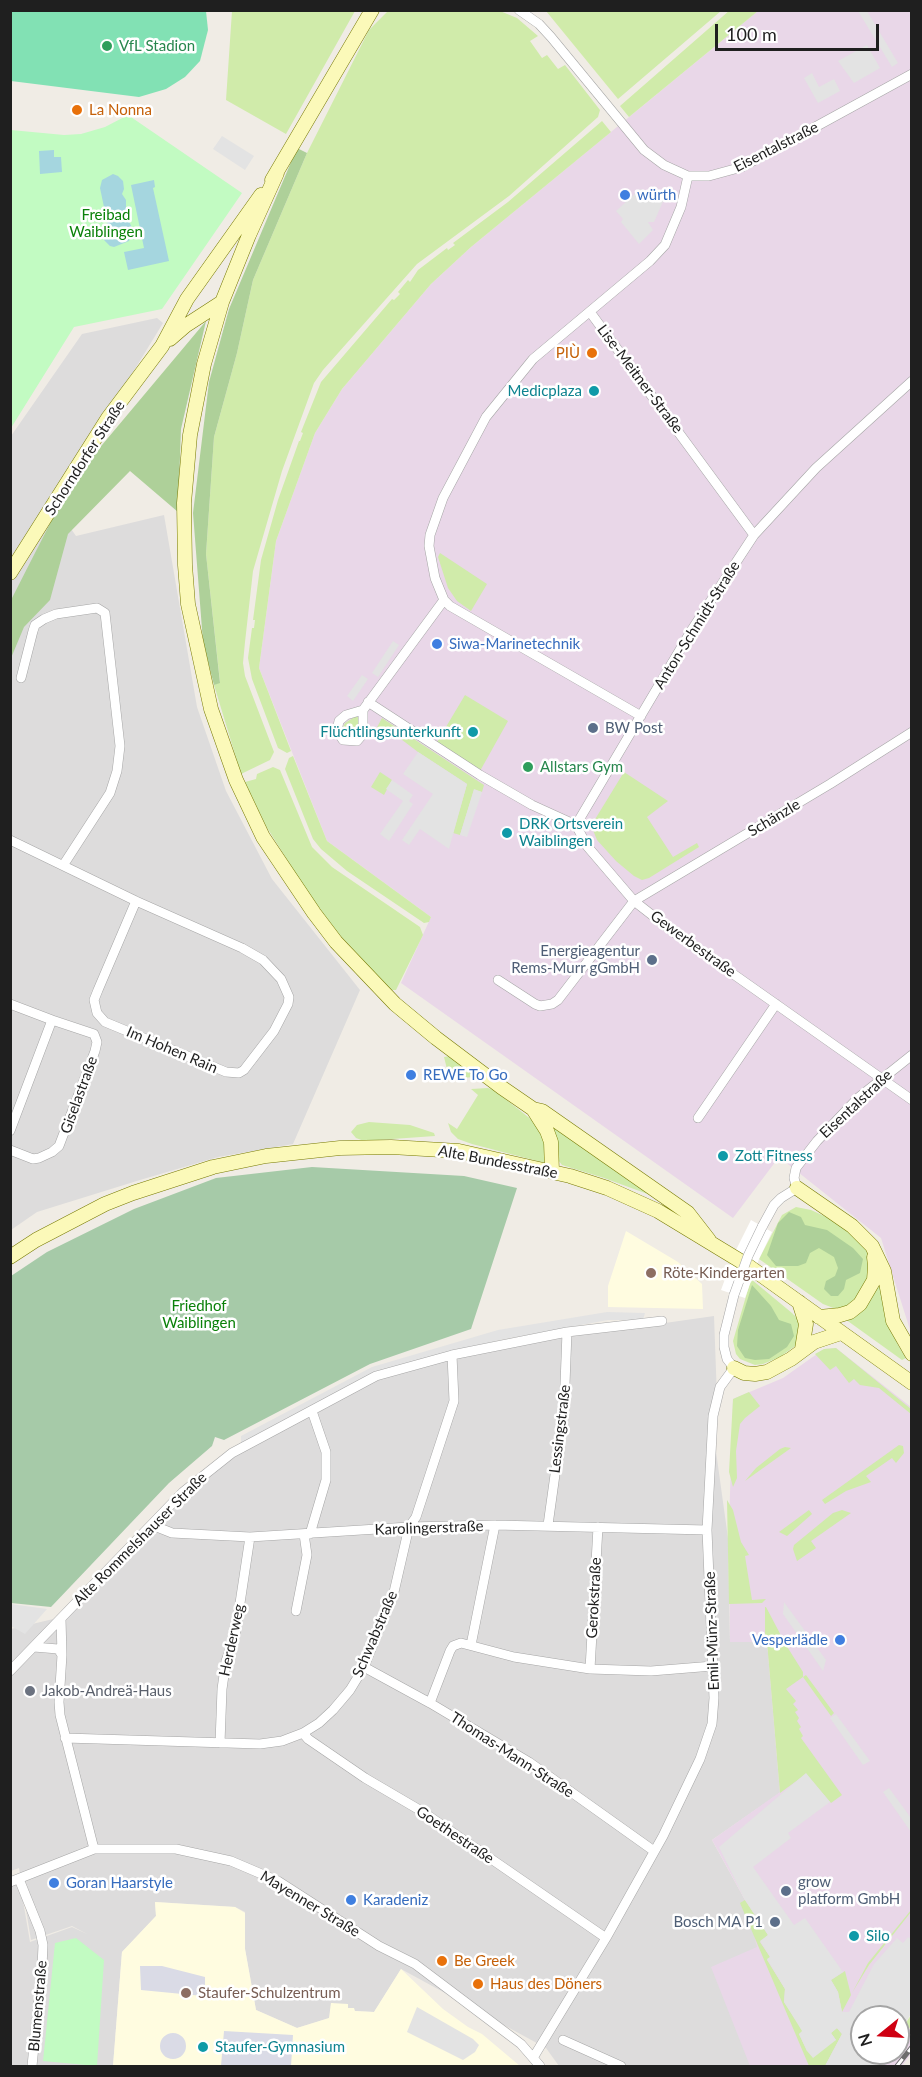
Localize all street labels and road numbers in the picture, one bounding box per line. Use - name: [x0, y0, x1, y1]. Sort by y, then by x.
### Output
- street label: Eisentalstraße: [731, 118, 821, 176]
- street label: Lise-Meitner-Straße: [593, 321, 687, 437]
- street label: Schorndorfer Straße: [41, 397, 129, 519]
- street label: Anton-Schmidt-Straße: [650, 558, 744, 692]
- street label: Schänzle: [745, 795, 803, 841]
- street label: Gewerbestraße: [647, 907, 739, 981]
- street label: Im Hohen Rain: [124, 1023, 220, 1077]
- street label: Giselastraße: [57, 1054, 101, 1136]
- street label: Eisentalstraße: [816, 1066, 896, 1142]
- street label: Alte Bundesstraße: [437, 1142, 559, 1182]
- street label: Lessingstraße: [546, 1384, 574, 1474]
- street label: Alte Rommelshauser Straße: [70, 1469, 210, 1609]
- street label: Karolingerstraße: [374, 1517, 484, 1539]
- street label: Gerokstraße: [583, 1557, 605, 1639]
- street label: Emil-Münz-Straße: [701, 1571, 723, 1691]
- street label: Schwabstraße: [349, 1588, 401, 1680]
- street label: Herderweg: [216, 1602, 248, 1678]
- street label: Thomas-Mann-Straße: [447, 1708, 577, 1802]
- street label: Goethestraße: [413, 1802, 497, 1868]
- street label: Mayenner Straße: [257, 1867, 363, 1941]
- street label: Blumenstraße: [25, 1960, 51, 2052]

